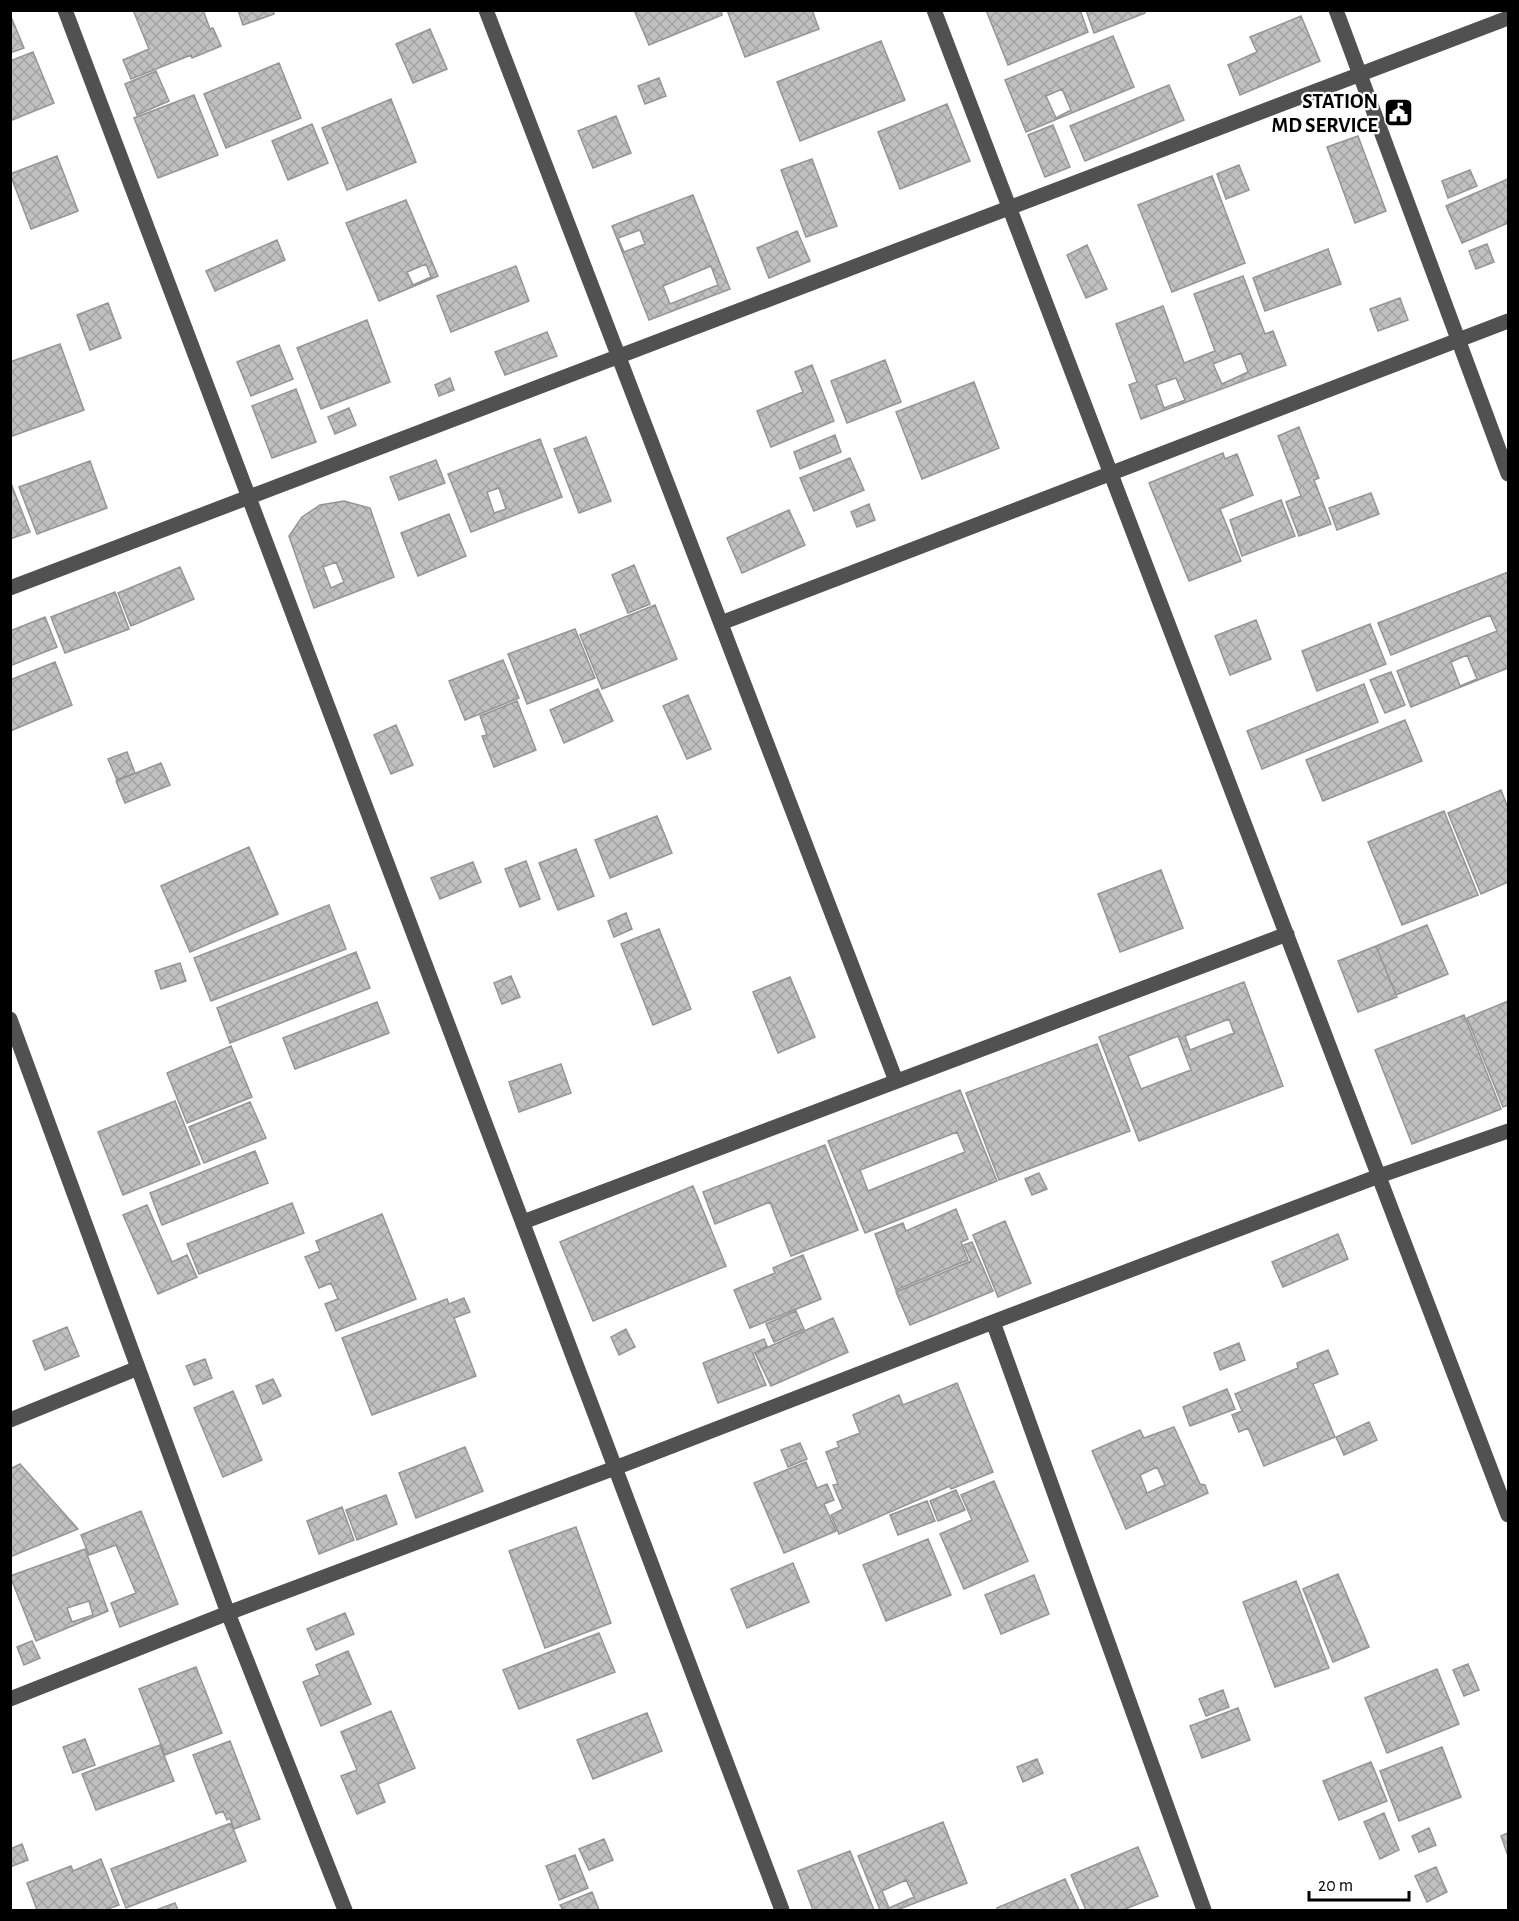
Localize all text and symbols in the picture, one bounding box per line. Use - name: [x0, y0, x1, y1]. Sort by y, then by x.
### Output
- place label: STATION MD SERVICE: [1271, 91, 1378, 136]
- public building icon: STATION MD SERVICE: [1383, 97, 1415, 129]
- scale bar: [1309, 1864, 1410, 1902]
- text: 20 m: [1318, 1877, 1353, 1895]

